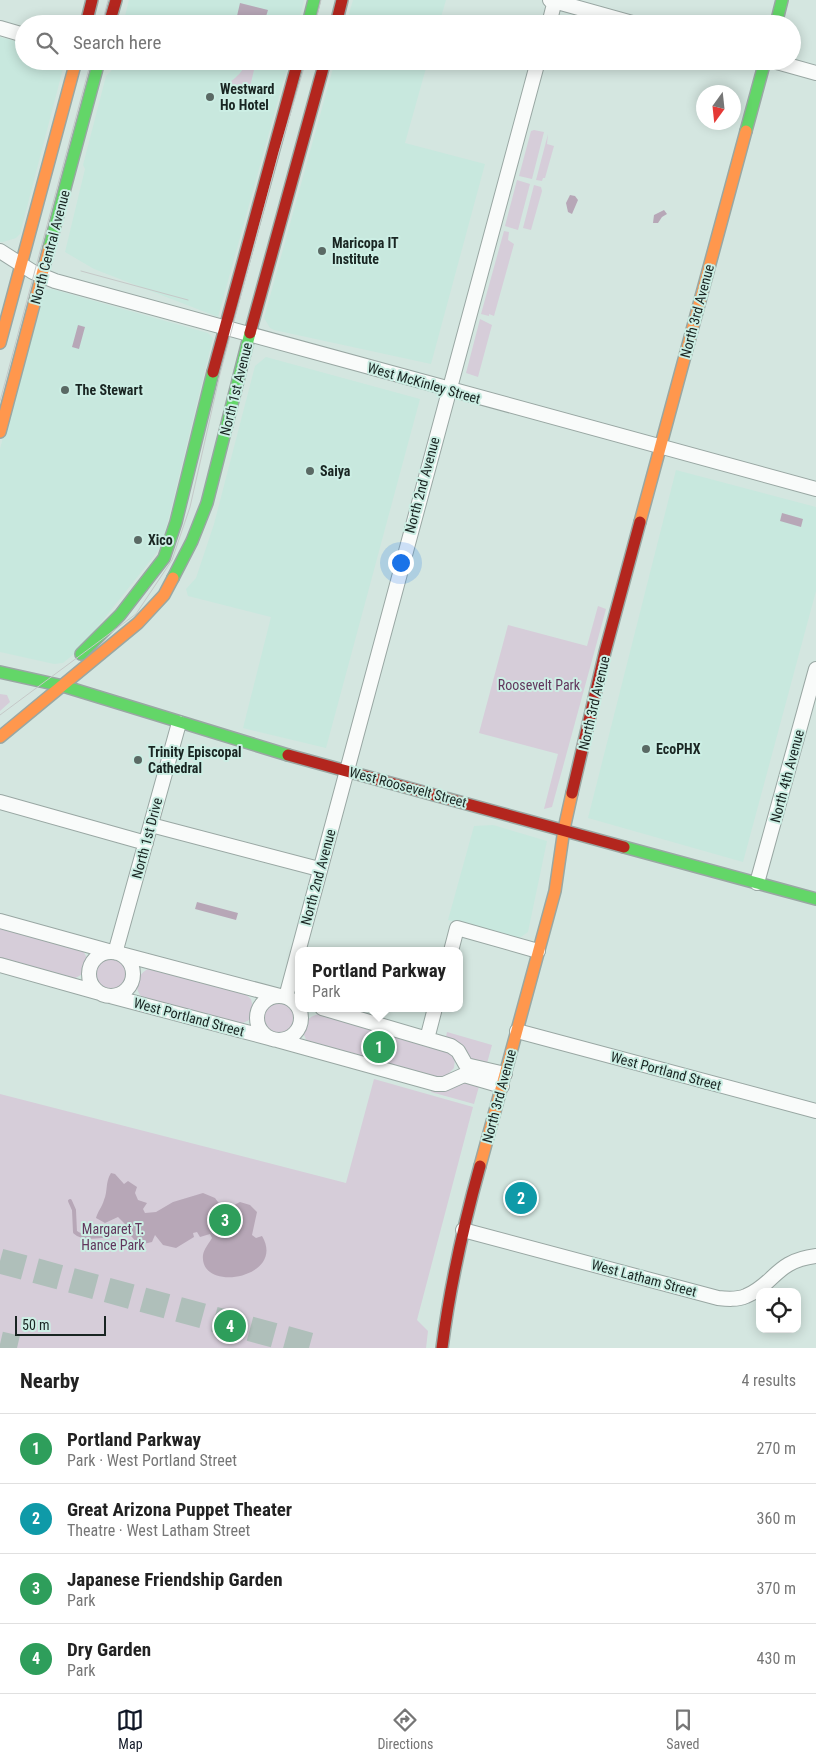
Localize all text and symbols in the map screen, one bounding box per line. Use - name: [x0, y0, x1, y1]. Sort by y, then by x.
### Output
- search box: [15, 15, 801, 70]
- icon: search: [33, 29, 61, 57]
- text: Search here: [73, 31, 161, 54]
- place label: Westward Ho Hotel: [220, 81, 275, 113]
- north arrow: [696, 85, 741, 130]
- marker: Westward Ho Hotel: [204, 91, 216, 103]
- street label: North Central Avenue: [27, 188, 73, 306]
- place label: Maricopa IT Institute: [332, 235, 399, 267]
- marker: Maricopa IT Institute: [316, 245, 328, 257]
- street label: North 3rd Avenue: [677, 262, 717, 359]
- street label: North 1st Avenue: [217, 340, 255, 437]
- street label: West McKinley Street: [366, 359, 482, 407]
- place label: The Stewart: [75, 382, 143, 398]
- marker: The Stewart: [59, 384, 71, 396]
- street label: North 2nd Avenue: [402, 435, 443, 535]
- place label: Saiya: [320, 463, 351, 479]
- marker: Saiya: [304, 465, 316, 477]
- place label: Xico: [148, 532, 173, 548]
- marker: Xico: [132, 534, 144, 546]
- your location: [388, 550, 414, 576]
- street label: North 3rd Avenue: [575, 654, 613, 752]
- park label: Roosevelt Park: [498, 677, 581, 693]
- street label: North 4th Avenue: [767, 727, 807, 824]
- place label: EcoPHX: [656, 741, 701, 757]
- marker: EcoPHX: [640, 743, 652, 755]
- place label: Trinity Episcopal Cathedral: [148, 744, 242, 776]
- marker: Trinity Episcopal Cathedral: [132, 754, 144, 766]
- street label: West Roosevelt Street: [348, 764, 468, 810]
- street label: North 1st Drive: [129, 795, 166, 880]
- street label: North 2nd Avenue: [298, 827, 339, 927]
- popup: [295, 947, 463, 1012]
- text: Portland Parkway: [312, 959, 446, 982]
- text: Park: [312, 982, 341, 1001]
- street label: West Portland Street: [132, 995, 246, 1039]
- pin: 1: [363, 1028, 395, 1066]
- street label: North 3rd Avenue: [479, 1047, 519, 1144]
- street label: West Portland Street: [609, 1049, 723, 1093]
- pin: 2: [505, 1179, 537, 1217]
- pin: 3: [209, 1201, 241, 1239]
- park label: Margaret T. Hance Park: [81, 1221, 145, 1253]
- street label: West Latham Street: [590, 1256, 698, 1300]
- map controls: [756, 1288, 801, 1333]
- button: locate: [756, 1288, 801, 1333]
- pin: 4: [214, 1307, 246, 1345]
- scale bar: [15, 1313, 106, 1336]
- text: 50 m: [22, 1317, 50, 1333]
- text: Nearby: [20, 1369, 79, 1393]
- text: 4 results: [741, 1371, 796, 1390]
- text: Portland Parkway: [67, 1428, 201, 1451]
- text: 1: [32, 1439, 40, 1458]
- text: 270 m: [757, 1439, 796, 1458]
- text: Park · West Portland Street: [67, 1451, 237, 1470]
- text: Great Arizona Puppet Theater: [67, 1498, 292, 1521]
- text: 2: [32, 1509, 40, 1528]
- text: 360 m: [757, 1509, 796, 1528]
- text: Theatre · West Latham Street: [67, 1521, 250, 1540]
- text: Japanese Friendship Garden: [67, 1568, 283, 1591]
- text: 3: [32, 1579, 40, 1598]
- text: 370 m: [757, 1579, 796, 1598]
- text: Park: [67, 1591, 96, 1610]
- text: Dry Garden: [67, 1638, 151, 1661]
- text: 4: [32, 1649, 40, 1668]
- text: 430 m: [757, 1649, 796, 1668]
- text: Park: [67, 1661, 96, 1680]
- tab: Map: [116, 1706, 144, 1752]
- tab: Directions: [377, 1706, 433, 1752]
- tab: Saved: [666, 1706, 700, 1752]

